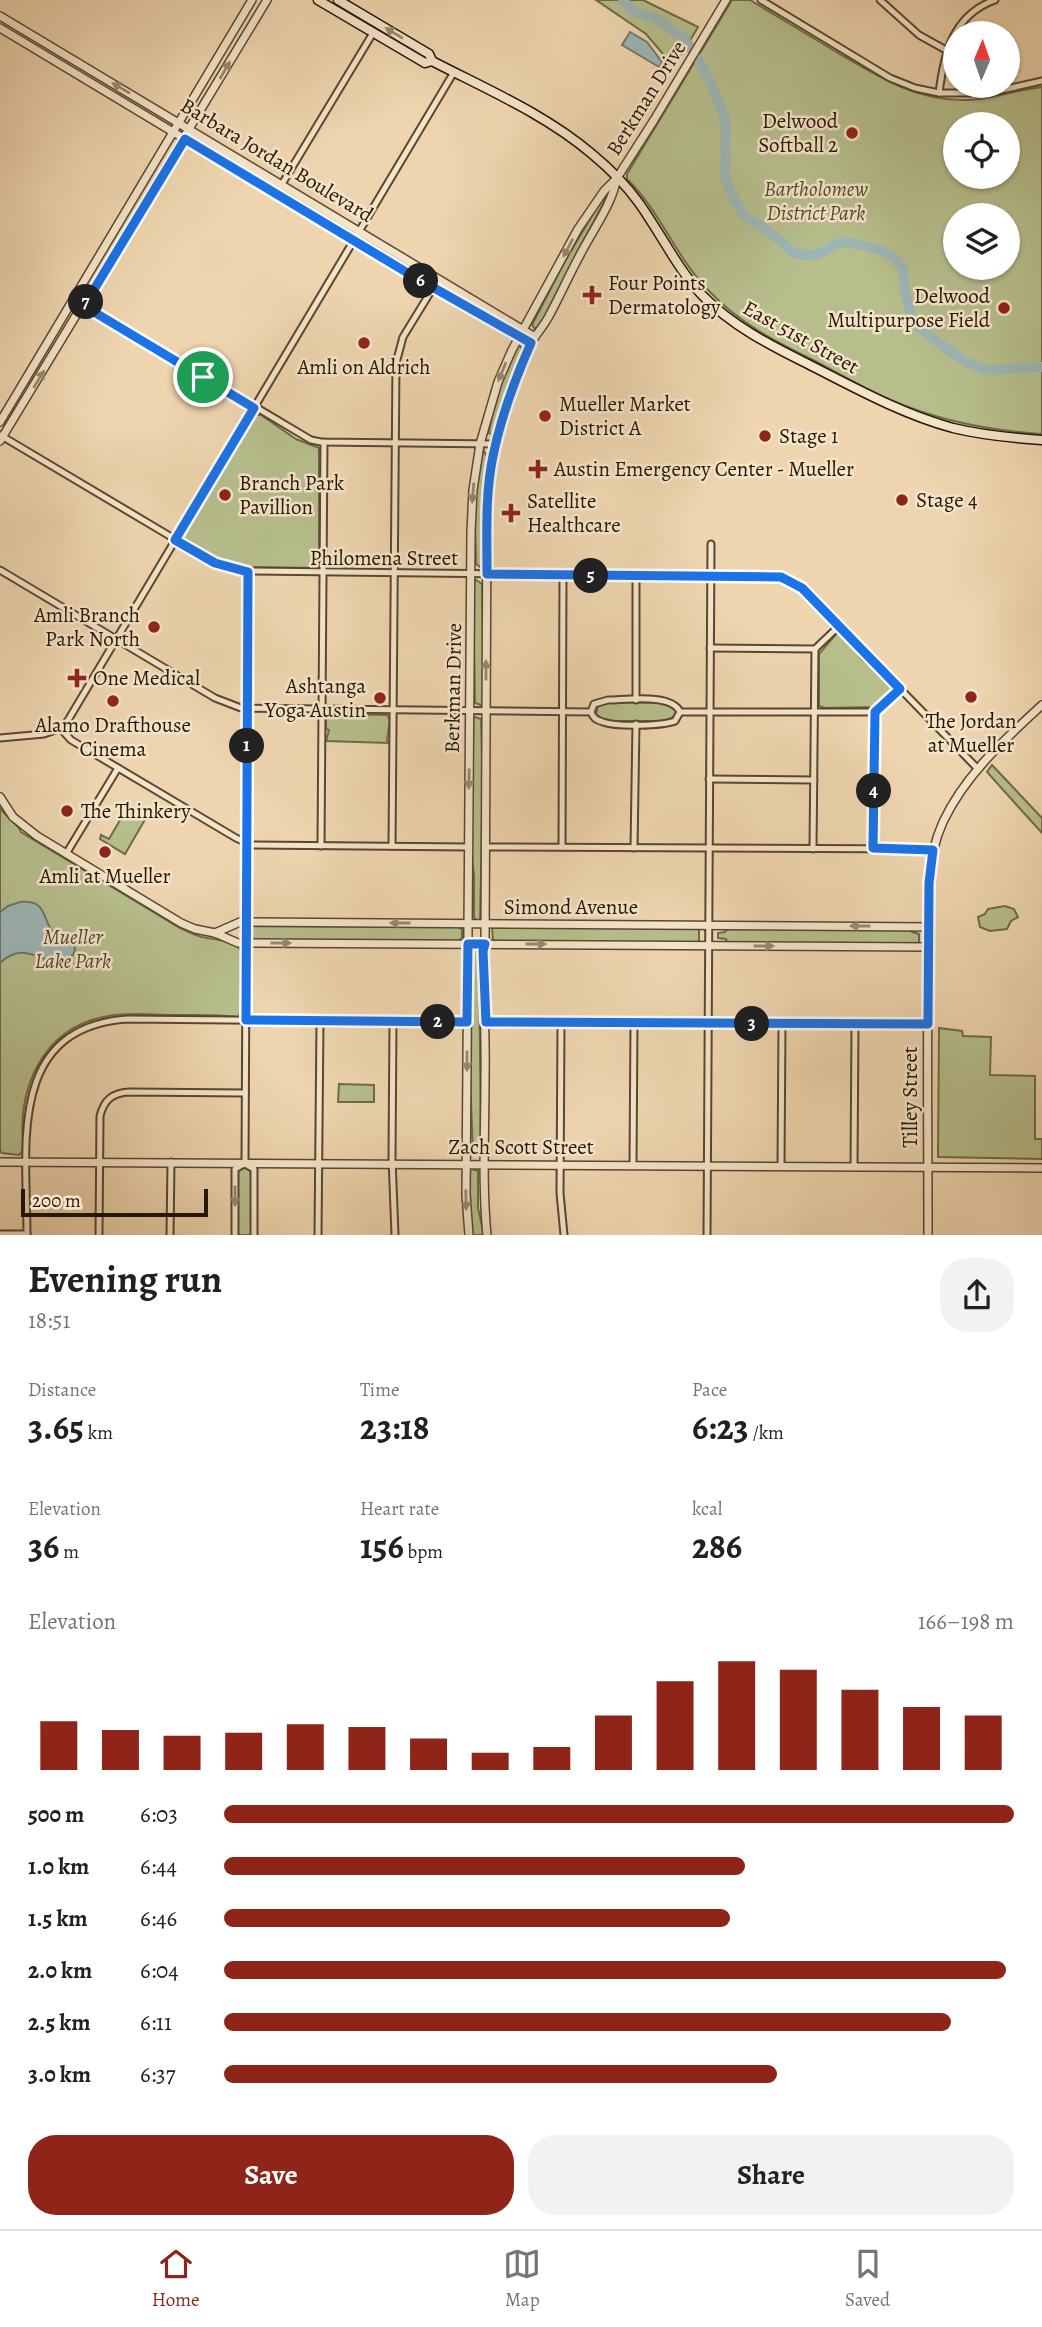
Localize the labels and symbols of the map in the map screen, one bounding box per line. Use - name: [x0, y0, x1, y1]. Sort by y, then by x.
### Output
- north arrow: [943, 21, 1020, 98]
- one-way arrow: [384, 27, 403, 40]
- street label: Berkman Drive: [600, 35, 692, 161]
- one-way arrow: [219, 61, 231, 80]
- one-way arrow: [112, 82, 131, 94]
- street label: Barbara Jordan Boulevard: [175, 91, 379, 229]
- place label: Delwood Softball 2: [758, 107, 839, 159]
- marker: Delwood Softball 2: [844, 125, 860, 141]
- park label: Bartholomew District Park: [764, 175, 868, 227]
- one-way arrow: [562, 239, 574, 258]
- pin: 6: [404, 264, 438, 298]
- place label: Four Points Dermatology: [608, 269, 721, 321]
- place label: Delwood Multipurpose Field: [827, 282, 991, 334]
- pin: 7: [68, 284, 104, 320]
- marker: Four Points Dermatology: [582, 285, 602, 305]
- street label: East 51st Street: [738, 294, 864, 380]
- marker: Delwood Multipurpose Field: [996, 300, 1012, 316]
- marker: Amli on Aldrich: [356, 335, 372, 351]
- pin: [173, 347, 233, 407]
- place label: Amli on Aldrich: [297, 353, 430, 381]
- one-way arrow: [496, 362, 507, 383]
- one-way arrow: [32, 369, 45, 388]
- place label: Mueller Market District A: [559, 390, 691, 442]
- marker: Mueller Market District A: [537, 408, 553, 424]
- place label: Stage 1: [779, 422, 838, 450]
- marker: Stage 1: [757, 428, 773, 444]
- place label: Austin Emergency Center - Mueller: [553, 455, 854, 483]
- marker: Austin Emergency Center - Mueller: [528, 459, 548, 479]
- place label: Branch Park Pavillion: [239, 469, 345, 521]
- one-way arrow: [467, 482, 478, 504]
- place label: Stage 4: [916, 486, 977, 514]
- marker: Branch Park Pavillion: [217, 487, 233, 503]
- place label: Satellite Healthcare: [527, 487, 621, 539]
- marker: Stage 4: [894, 492, 910, 508]
- marker: Satellite Healthcare: [501, 503, 521, 523]
- street label: Philomena Street: [310, 544, 458, 572]
- pin: 5: [574, 558, 608, 594]
- place label: Amli Branch Park North: [33, 601, 140, 653]
- marker: Amli Branch Park North: [146, 619, 162, 635]
- street label: Berkman Drive: [438, 623, 468, 753]
- one-way arrow: [480, 659, 492, 681]
- place label: One Medical: [93, 664, 200, 692]
- marker: One Medical: [67, 668, 87, 688]
- place label: Ashtanga Yoga Austin: [264, 672, 366, 724]
- marker: The Jordan at Mueller: [963, 689, 979, 705]
- marker: Ashtanga Yoga Austin: [372, 690, 388, 706]
- marker: Alamo Drafthouse Cinema: [105, 693, 121, 709]
- place label: The Jordan at Mueller: [925, 707, 1017, 759]
- place label: Alamo Drafthouse Cinema: [34, 711, 191, 763]
- pin: 1: [230, 728, 264, 764]
- one-way arrow: [463, 768, 475, 790]
- pin: 4: [856, 774, 892, 808]
- place label: The Thinkery: [81, 797, 191, 825]
- marker: The Thinkery: [59, 803, 75, 819]
- marker: Amli at Mueller: [97, 844, 113, 860]
- place label: Amli at Mueller: [38, 862, 171, 890]
- street label: Simond Avenue: [504, 893, 638, 921]
- one-way arrow: [388, 917, 410, 929]
- one-way arrow: [849, 921, 871, 932]
- park label: Mueller Lake Park: [35, 923, 111, 975]
- one-way arrow: [270, 937, 292, 949]
- one-way arrow: [525, 938, 547, 950]
- one-way arrow: [753, 940, 775, 952]
- pin: 2: [420, 1004, 456, 1040]
- pin: 3: [734, 1006, 770, 1042]
- street label: Tilley Street: [896, 1046, 924, 1148]
- one-way arrow: [461, 1051, 473, 1073]
- street label: Zach Scott Street: [448, 1133, 594, 1161]
- scale bar: [21, 1186, 208, 1218]
- one-way arrow: [229, 1186, 241, 1208]
- one-way arrow: [461, 1189, 472, 1211]

